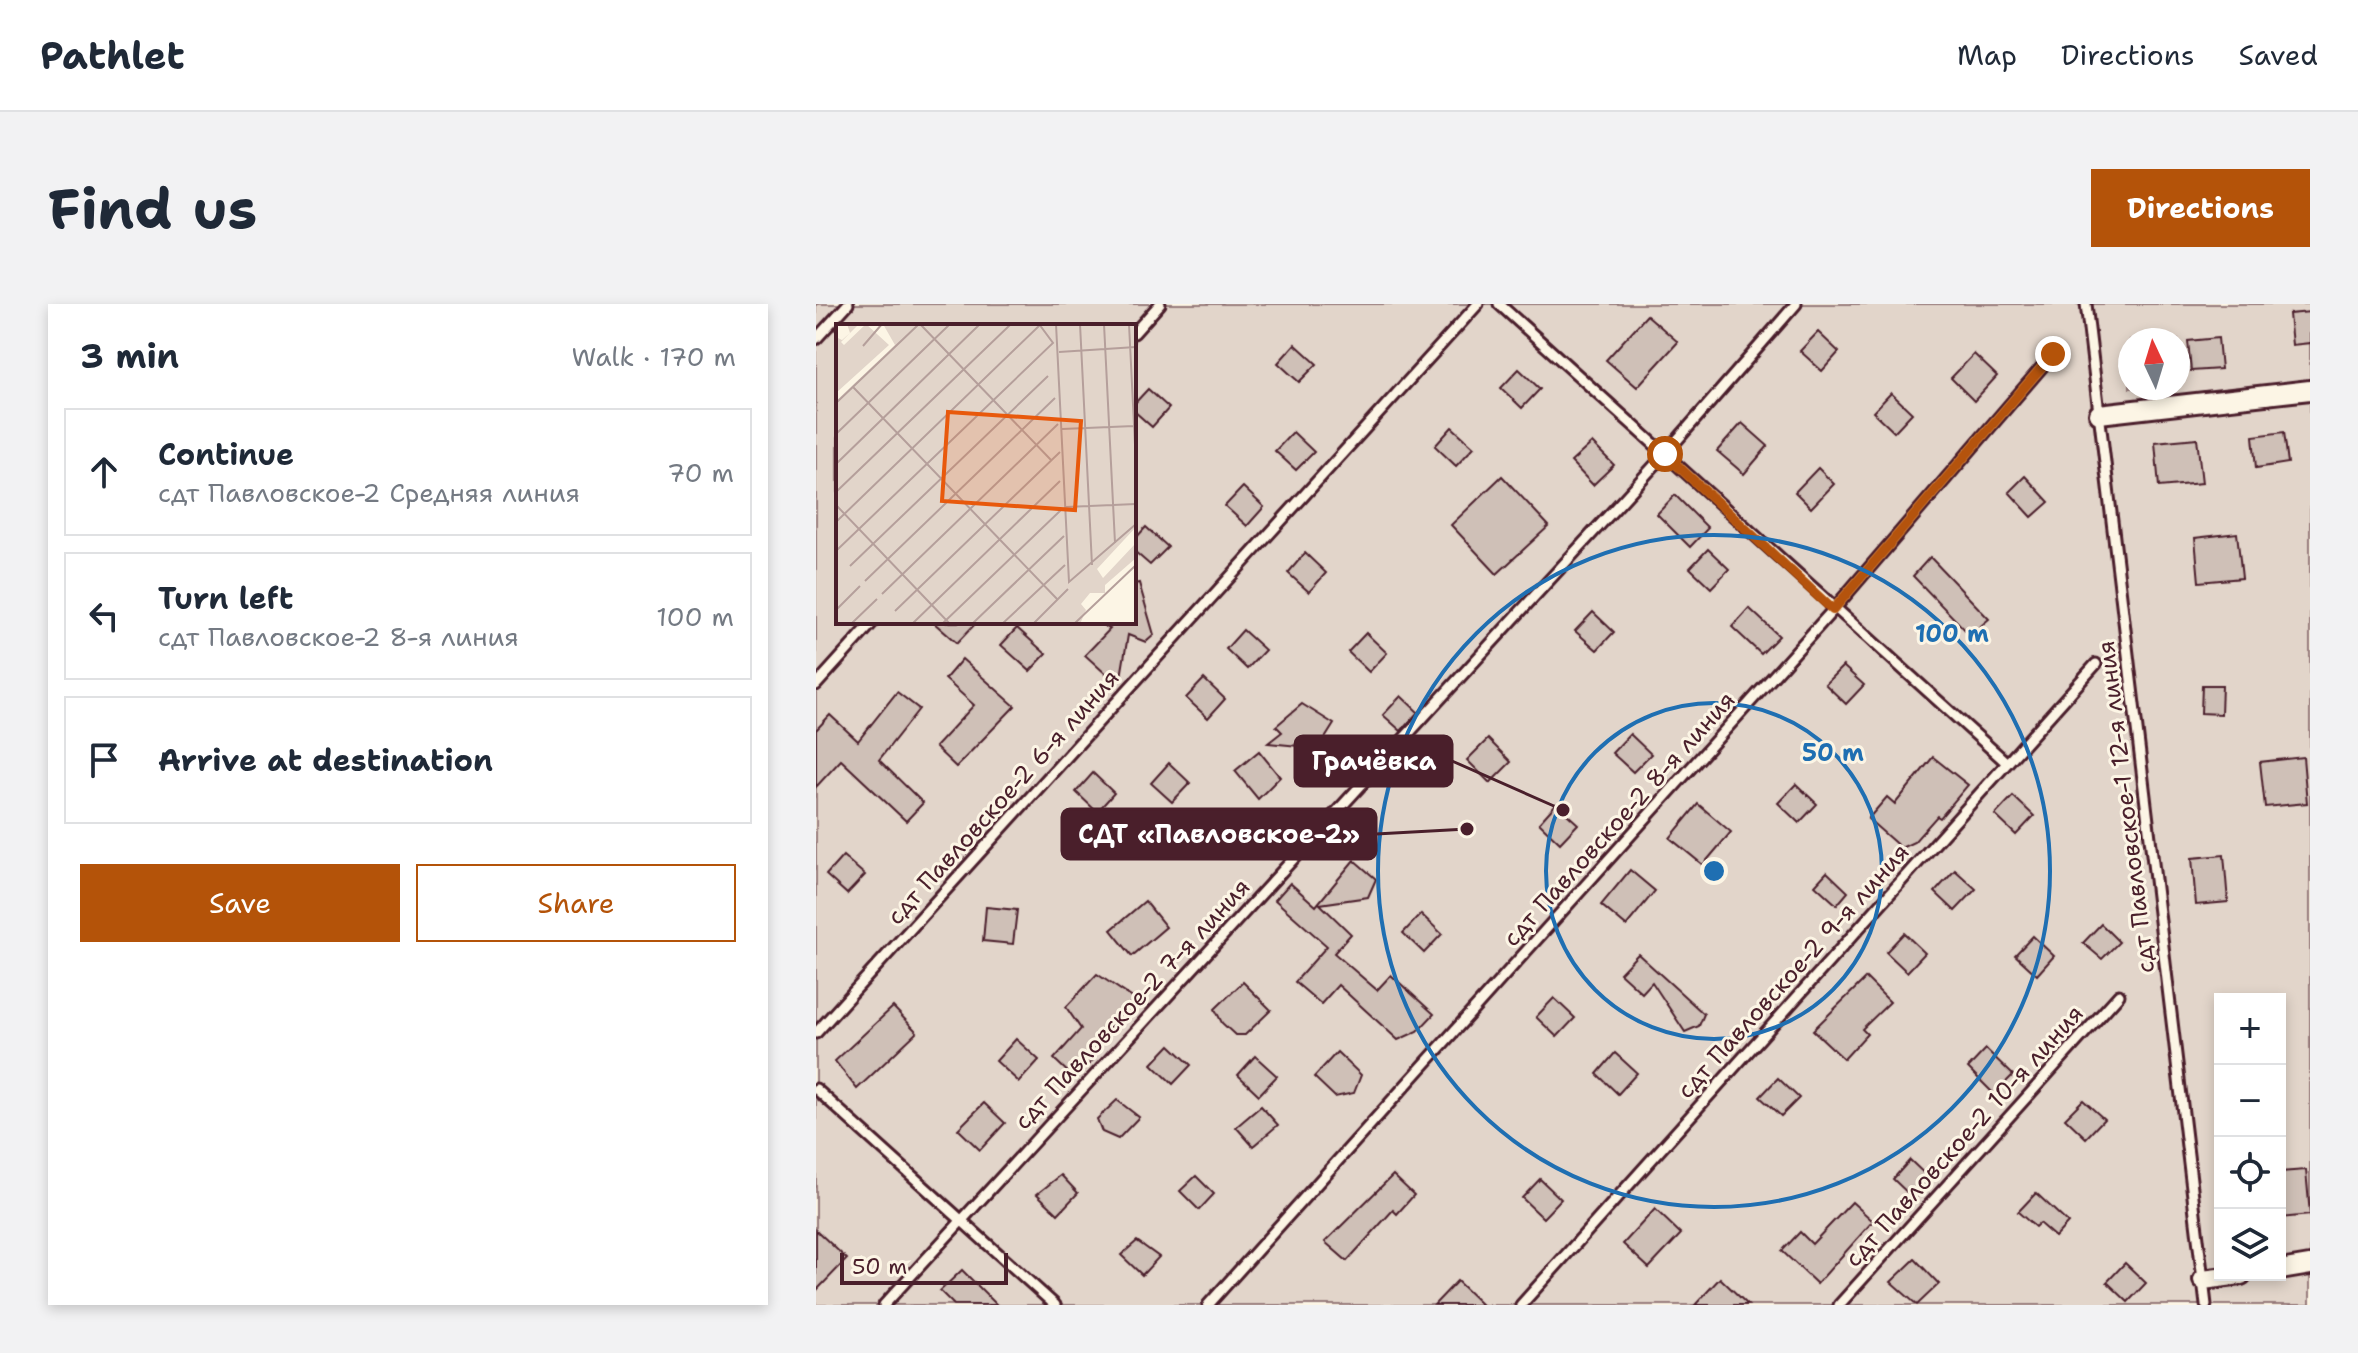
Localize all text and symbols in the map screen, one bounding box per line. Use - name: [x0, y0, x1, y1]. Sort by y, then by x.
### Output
- text: Pathlet: [40, 30, 185, 81]
- text: Map: [1957, 36, 2017, 74]
- text: Directions: [2061, 36, 2195, 74]
- text: Saved: [2239, 36, 2318, 74]
- button: Directions: [2091, 169, 2310, 247]
- text: Find us: [48, 171, 257, 246]
- inset map: [836, 324, 1136, 624]
- north arrow: [2118, 328, 2190, 400]
- text: 3 min: [80, 333, 179, 379]
- route end: [2035, 336, 2071, 372]
- text: Walk · 170 m: [572, 339, 736, 374]
- text: Continue: [158, 434, 294, 475]
- route start: [1647, 436, 1683, 472]
- icon: ahead: [82, 450, 126, 494]
- text: 70 m: [667, 455, 734, 490]
- text: сдт Павловское-2 Средняя линия: [158, 475, 580, 510]
- text: Turn left: [158, 578, 293, 619]
- icon: left: [82, 594, 126, 638]
- text: 100 m: [656, 599, 734, 634]
- text: 100 m: [1915, 618, 1989, 650]
- text: сдт Павловское-2 8-я линия: [158, 619, 519, 654]
- street label: сдт Павловское-1 12-я линия: [2090, 639, 2162, 975]
- street label: сдт Павловское-2 6-я линия: [880, 662, 1126, 932]
- street label: сдт Павловское-2 8-я линия: [1496, 685, 1742, 953]
- callout: Грачёвка: [1295, 736, 1452, 786]
- text: 50 m: [1802, 737, 1864, 769]
- icon: arrive: [82, 738, 126, 782]
- text: Arrive at destination: [158, 740, 493, 781]
- text: Грачёвка: [1311, 743, 1437, 778]
- callout: СДТ «Павловское-2»: [1062, 809, 1376, 859]
- text: СДТ «Павловское-2»: [1078, 816, 1360, 851]
- street label: сдт Павловское-2 9-я линия: [1670, 837, 1916, 1105]
- centre of rings: [1700, 857, 1728, 885]
- button: Save: [80, 864, 400, 942]
- button: Share: [416, 864, 736, 942]
- street label: сдт Павловское-2 7-я линия: [1007, 871, 1257, 1137]
- map controls: [2214, 993, 2286, 1281]
- button: +: [2214, 993, 2286, 1065]
- street label: сдт Павловское-2 10-я линия: [1838, 998, 2090, 1274]
- button: −: [2214, 1065, 2286, 1137]
- button: locate: [2214, 1137, 2286, 1209]
- button: layers: [2214, 1209, 2286, 1281]
- scale bar: [840, 1249, 1008, 1285]
- text: 50 m: [852, 1252, 907, 1281]

